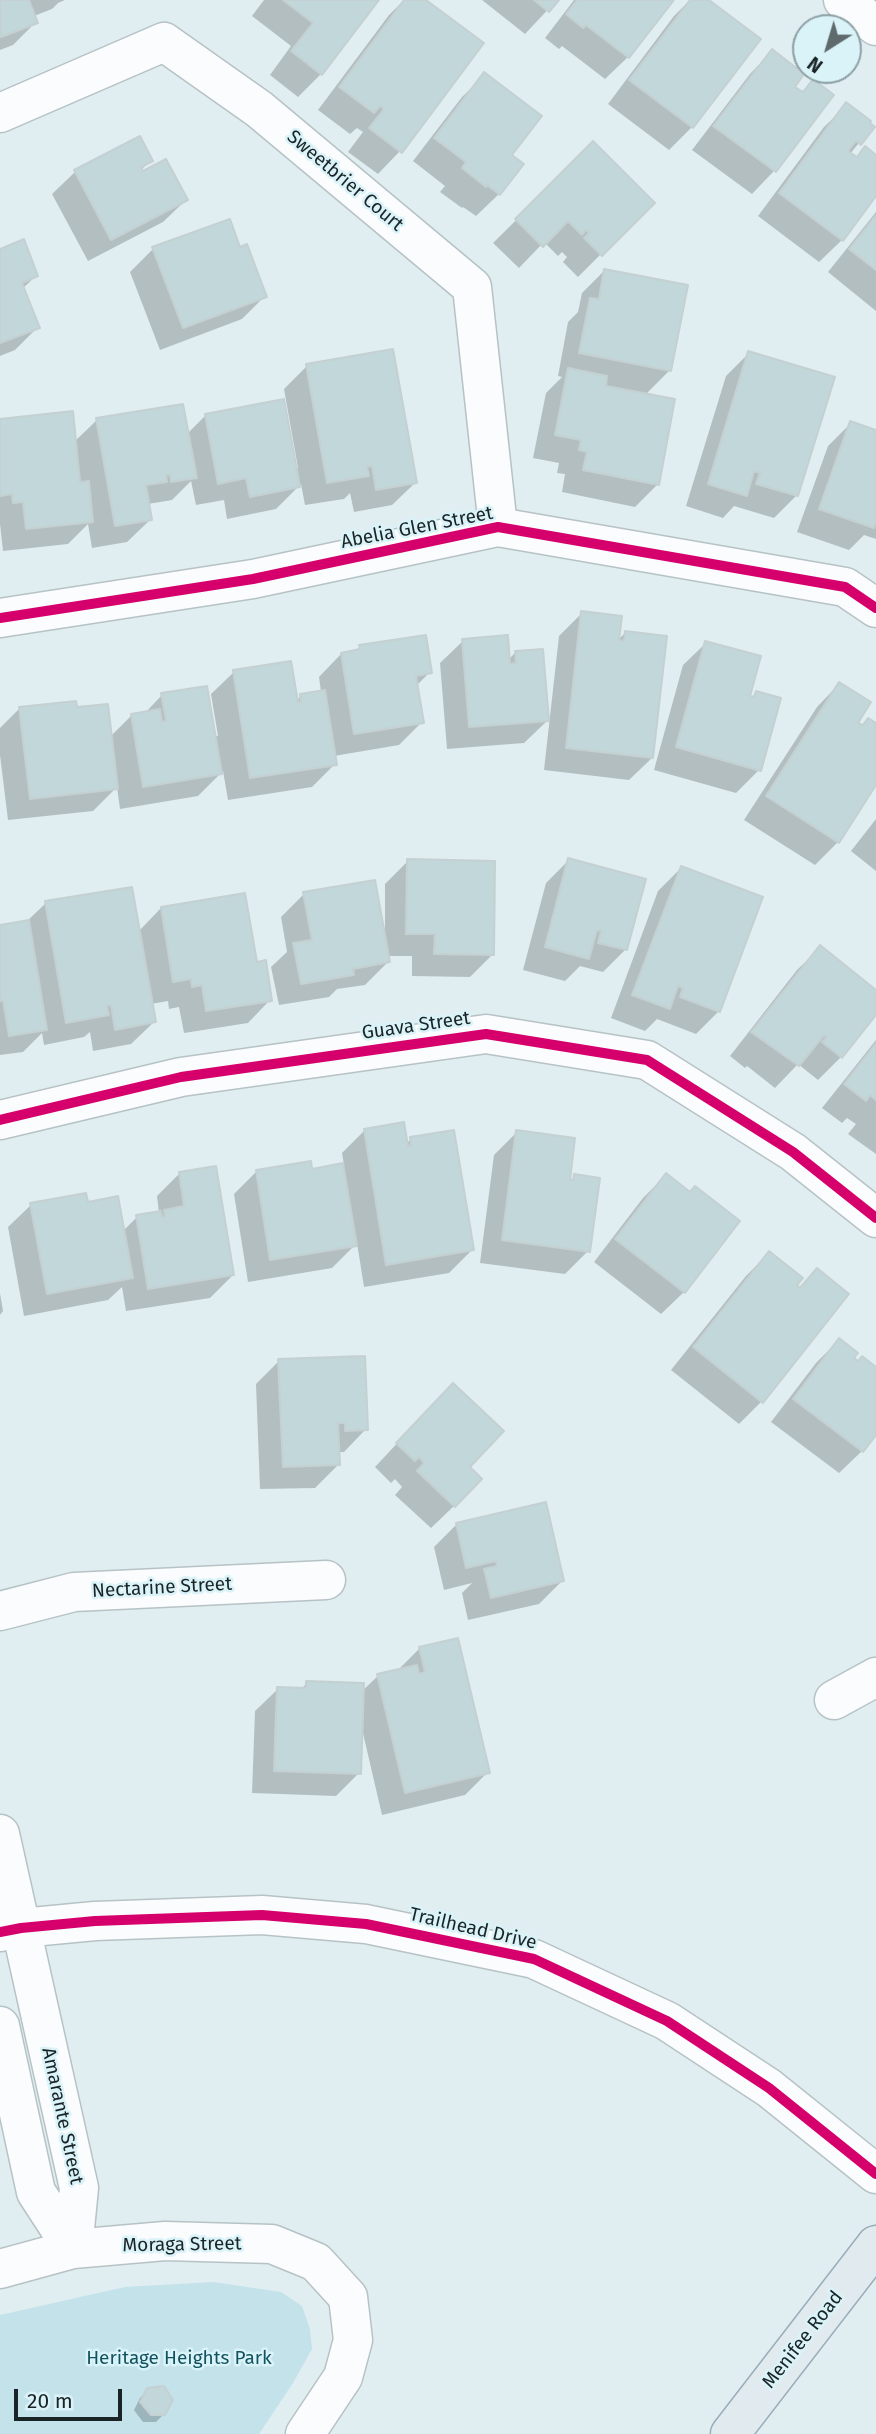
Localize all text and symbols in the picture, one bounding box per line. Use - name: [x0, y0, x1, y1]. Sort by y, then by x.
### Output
- north arrow: [792, 14, 862, 84]
- text: N: [803, 52, 827, 78]
- street label: Sweetbrier Court: [282, 126, 408, 236]
- street label: Abelia Glen Street: [339, 502, 495, 554]
- street label: Guava Street: [360, 1007, 472, 1045]
- street label: Nectarine Street: [91, 1573, 233, 1603]
- street label: Trailhead Drive: [407, 1903, 539, 1955]
- street label: Amarante Street: [36, 2046, 88, 2186]
- street label: Moraga Street: [122, 2233, 242, 2257]
- street label: Menifee Road: [758, 2287, 848, 2393]
- park label: Heritage Heights Park: [86, 2348, 272, 2370]
- scale bar: [18, 2374, 126, 2418]
- text: 20 m: [27, 2388, 73, 2414]

